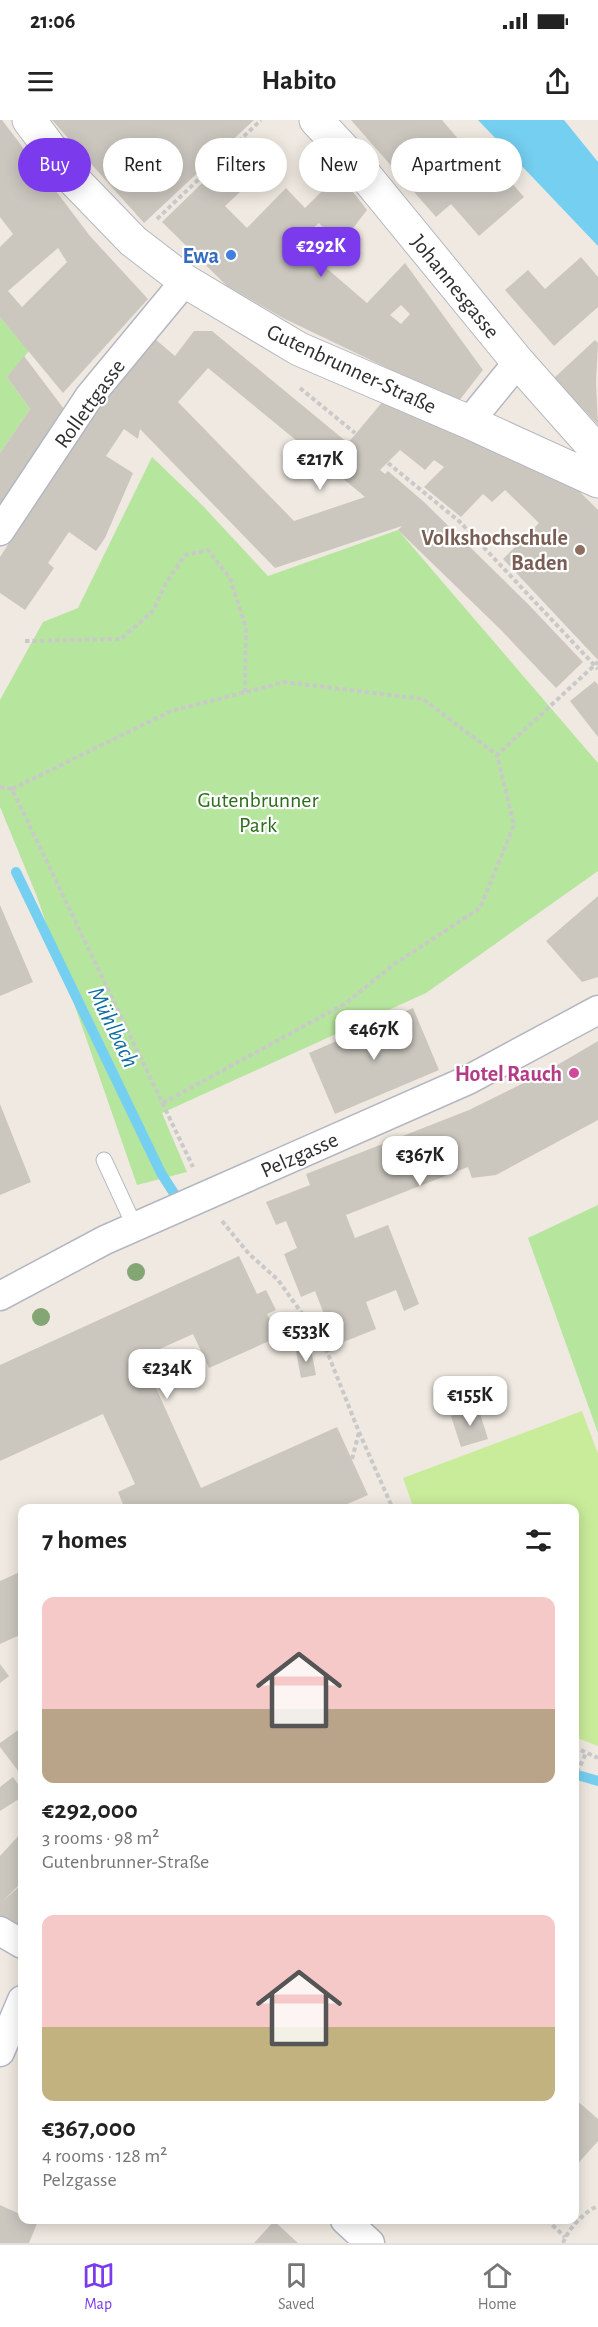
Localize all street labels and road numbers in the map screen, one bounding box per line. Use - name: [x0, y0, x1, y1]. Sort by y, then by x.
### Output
- street label: Johannesgasse: [407, 231, 504, 343]
- street label: Gutenbrunner-Straße: [264, 320, 440, 418]
- street label: Rollettgasse: [50, 355, 129, 452]
- street label: Pelzgasse: [257, 1128, 341, 1182]

